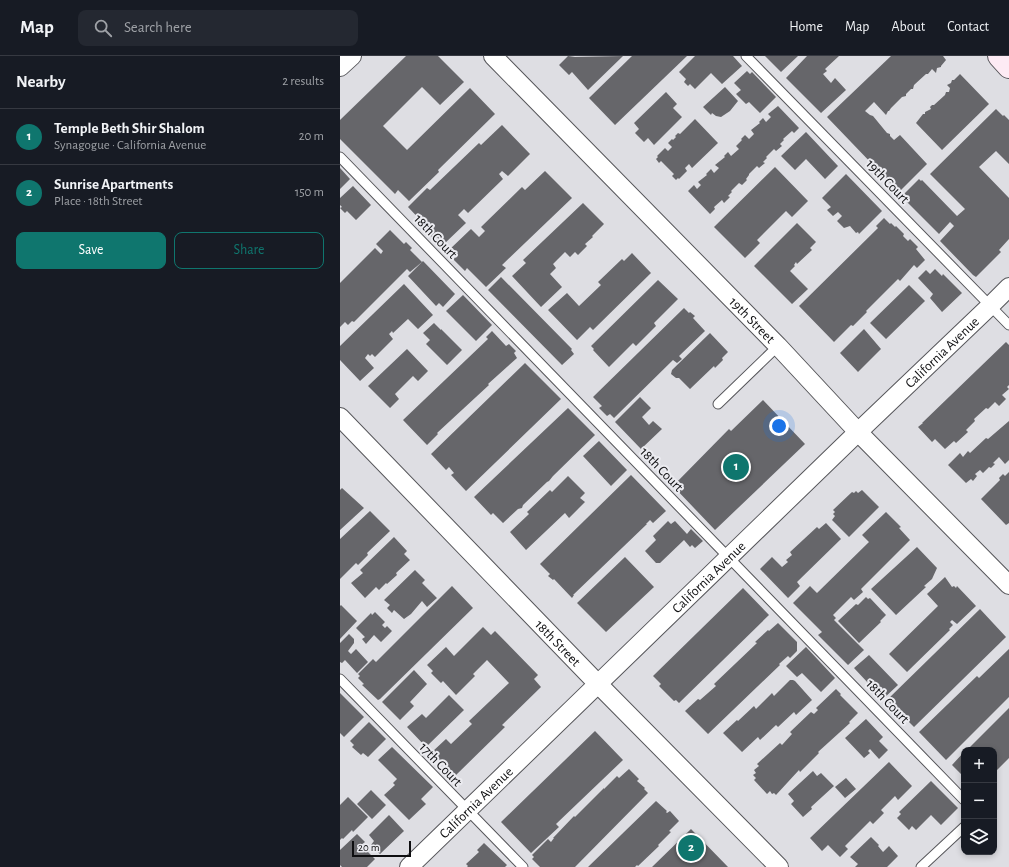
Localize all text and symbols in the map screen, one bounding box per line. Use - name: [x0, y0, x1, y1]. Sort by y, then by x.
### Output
- search box: [78, 10, 358, 46]
- icon: search: [92, 17, 114, 39]
- text: Map: [20, 18, 54, 37]
- text: Search here: [124, 20, 192, 35]
- text: Home: [789, 20, 823, 34]
- text: Map: [845, 20, 869, 34]
- text: About: [891, 20, 925, 34]
- text: Contact: [947, 20, 989, 34]
- text: Nearby: [16, 73, 66, 90]
- text: 2 results: [282, 75, 324, 88]
- text: Temple Beth Shir Shalom: [54, 121, 205, 136]
- text: 1: [27, 130, 31, 143]
- text: 20 m: [299, 130, 324, 143]
- text: Synagogue · California Avenue: [54, 139, 206, 152]
- street label: 19th Court: [863, 157, 912, 207]
- text: Sunrise Apartments: [54, 177, 173, 192]
- text: 2: [26, 186, 32, 199]
- text: 150 m: [295, 186, 324, 199]
- text: Place · 18th Street: [54, 195, 143, 208]
- street label: 18th Court: [411, 212, 460, 262]
- button: Save: [16, 232, 166, 269]
- button: Share: [174, 232, 324, 269]
- street label: 19th Street: [726, 295, 777, 347]
- street label: California Avenue: [903, 314, 982, 391]
- your location: [769, 416, 789, 436]
- street label: 18th Court: [637, 445, 686, 495]
- pin: 1: [723, 452, 749, 482]
- street label: California Avenue: [670, 539, 749, 616]
- street label: 18th Street: [532, 618, 583, 670]
- street label: 18th Court: [863, 677, 912, 727]
- street label: 17th Court: [416, 740, 465, 790]
- map controls: [961, 747, 997, 855]
- button: +: [961, 747, 997, 783]
- street label: California Avenue: [437, 765, 516, 841]
- button: −: [961, 783, 997, 819]
- button: layers: [961, 819, 997, 855]
- pin: 2: [678, 833, 704, 863]
- scale bar: [352, 839, 411, 858]
- text: 20 m: [358, 842, 379, 853]

